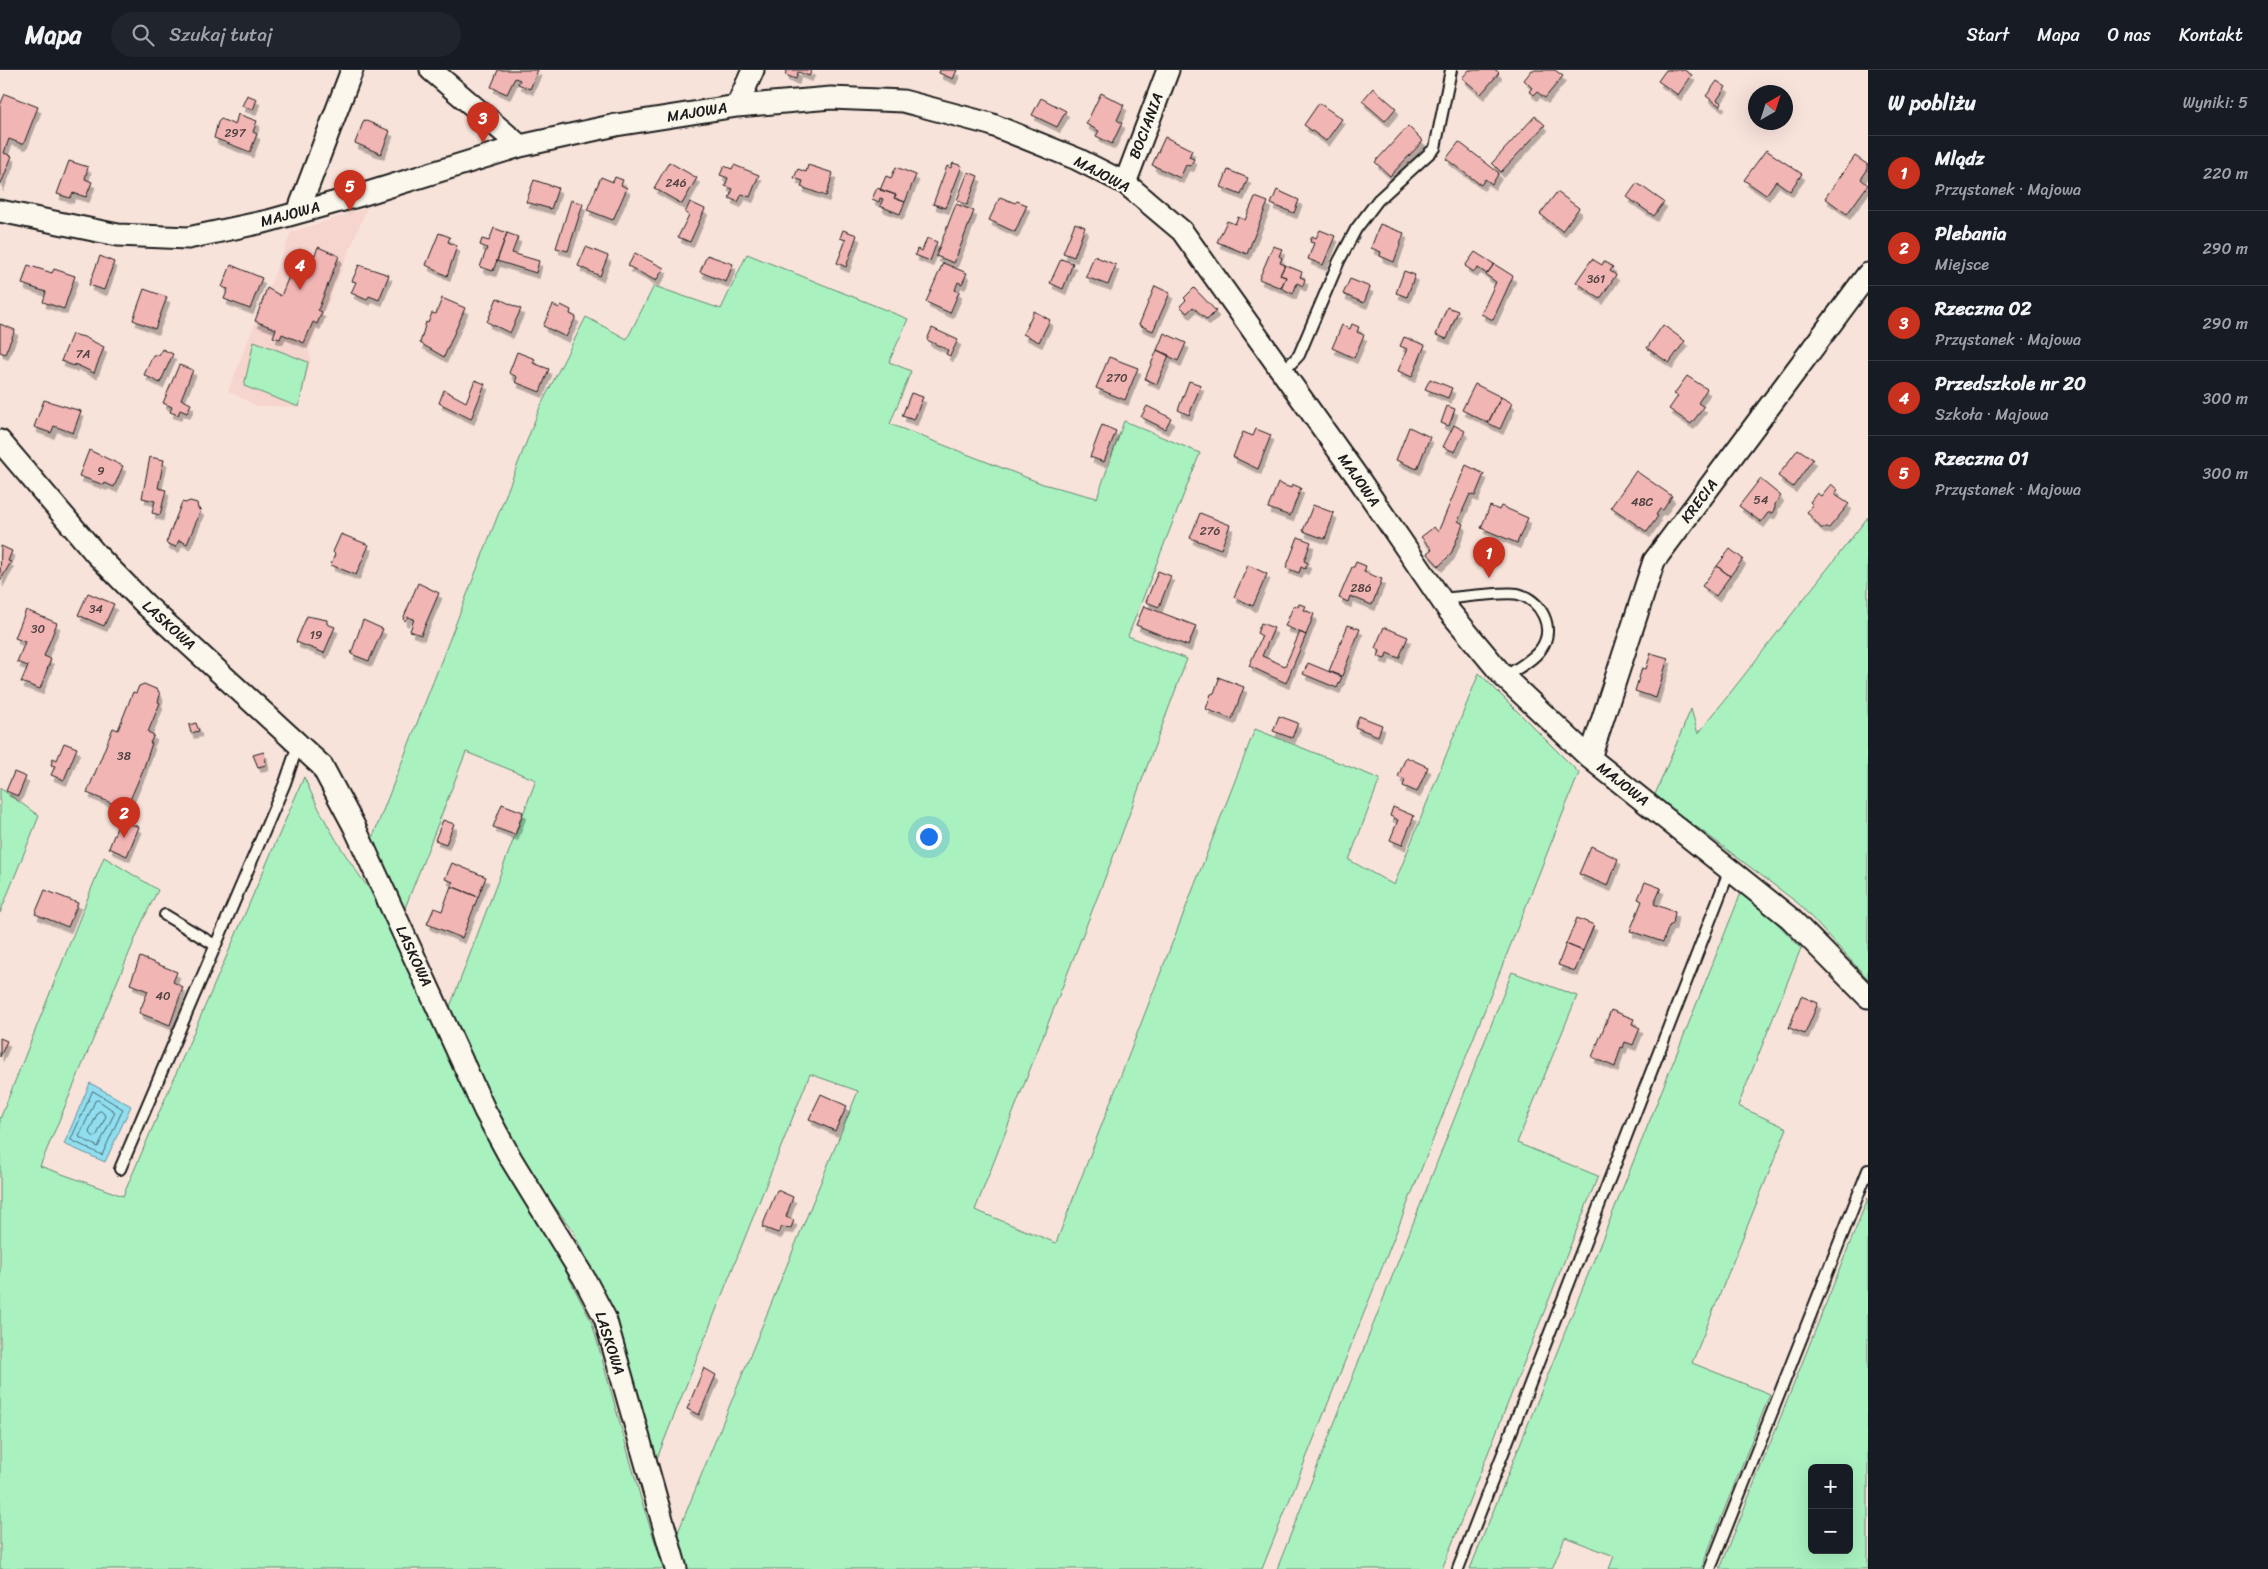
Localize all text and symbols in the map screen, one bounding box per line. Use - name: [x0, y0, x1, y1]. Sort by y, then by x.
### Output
- search box: [111, 12, 461, 57]
- text: Mapa: [25, 14, 81, 56]
- text: Szukaj tutaj: [169, 18, 273, 51]
- text: Start: [1966, 19, 2009, 51]
- text: Mapa: [2037, 19, 2080, 51]
- text: O nas: [2108, 19, 2151, 51]
- text: Kontakt: [2179, 19, 2243, 51]
- icon: search: [129, 21, 157, 49]
- text: W pobliżu: [1888, 84, 1976, 122]
- north arrow: [1748, 85, 1793, 130]
- text: Wyniki: 5: [2183, 88, 2248, 117]
- street label: BOCIANIA: [1121, 89, 1171, 163]
- street label: MAJOWA: [665, 94, 729, 130]
- pin: 3: [467, 102, 499, 143]
- house number: 297: [224, 122, 247, 144]
- text: Mlądz: [1935, 142, 1985, 175]
- street label: MAJOWA: [1069, 148, 1135, 200]
- text: 1: [1901, 159, 1907, 188]
- text: 220 m: [2203, 159, 2248, 188]
- pin: 5: [334, 170, 366, 211]
- house number: 246: [665, 172, 687, 194]
- text: Przystanek · Majowa: [1935, 175, 2081, 204]
- street label: MAJOWA: [257, 194, 323, 234]
- text: Plebania: [1935, 217, 2007, 250]
- text: 2: [1899, 234, 1909, 263]
- text: 290 m: [2202, 234, 2248, 263]
- pin: 4: [284, 249, 316, 290]
- text: Miejsce: [1935, 250, 1989, 279]
- house number: 361: [1587, 268, 1605, 290]
- text: Rzeczna 02: [1935, 292, 2032, 325]
- text: 3: [1900, 309, 1908, 338]
- text: 290 m: [2202, 309, 2248, 338]
- text: Przystanek · Majowa: [1935, 325, 2081, 354]
- house number: 7A: [76, 343, 90, 365]
- house number: 270: [1106, 367, 1128, 389]
- text: Przedszkole nr 20: [1935, 367, 2086, 400]
- text: 4: [1899, 384, 1909, 413]
- text: 300 m: [2203, 384, 2248, 413]
- text: Szkoła · Majowa: [1935, 400, 2049, 429]
- text: Rzeczna 01: [1935, 442, 2029, 475]
- street label: MAJOWA: [1331, 448, 1387, 512]
- text: 5: [1899, 459, 1909, 488]
- text: 300 m: [2203, 459, 2248, 488]
- house number: 9: [97, 460, 105, 482]
- street label: KRECIA: [1674, 473, 1724, 529]
- text: Przystanek · Majowa: [1935, 475, 2081, 504]
- house number: 54: [1754, 489, 1769, 511]
- house number: 48C: [1631, 491, 1654, 513]
- house number: 276: [1200, 520, 1220, 542]
- pin: 1: [1473, 537, 1505, 578]
- house number: 286: [1351, 577, 1372, 599]
- street label: LASKOWA: [136, 594, 202, 656]
- house number: 34: [89, 598, 104, 620]
- house number: 30: [31, 618, 45, 640]
- house number: 19: [310, 624, 322, 646]
- house number: 38: [117, 745, 131, 767]
- street label: MAJOWA: [1591, 755, 1655, 813]
- pin: 2: [108, 797, 140, 838]
- your location: [916, 824, 942, 850]
- street label: LASKOWA: [388, 921, 440, 991]
- house number: 40: [155, 985, 171, 1007]
- street label: LASKOWA: [588, 1308, 632, 1378]
- map controls: [1808, 1464, 1853, 1554]
- button: +: [1808, 1464, 1853, 1509]
- button: −: [1808, 1509, 1853, 1554]

